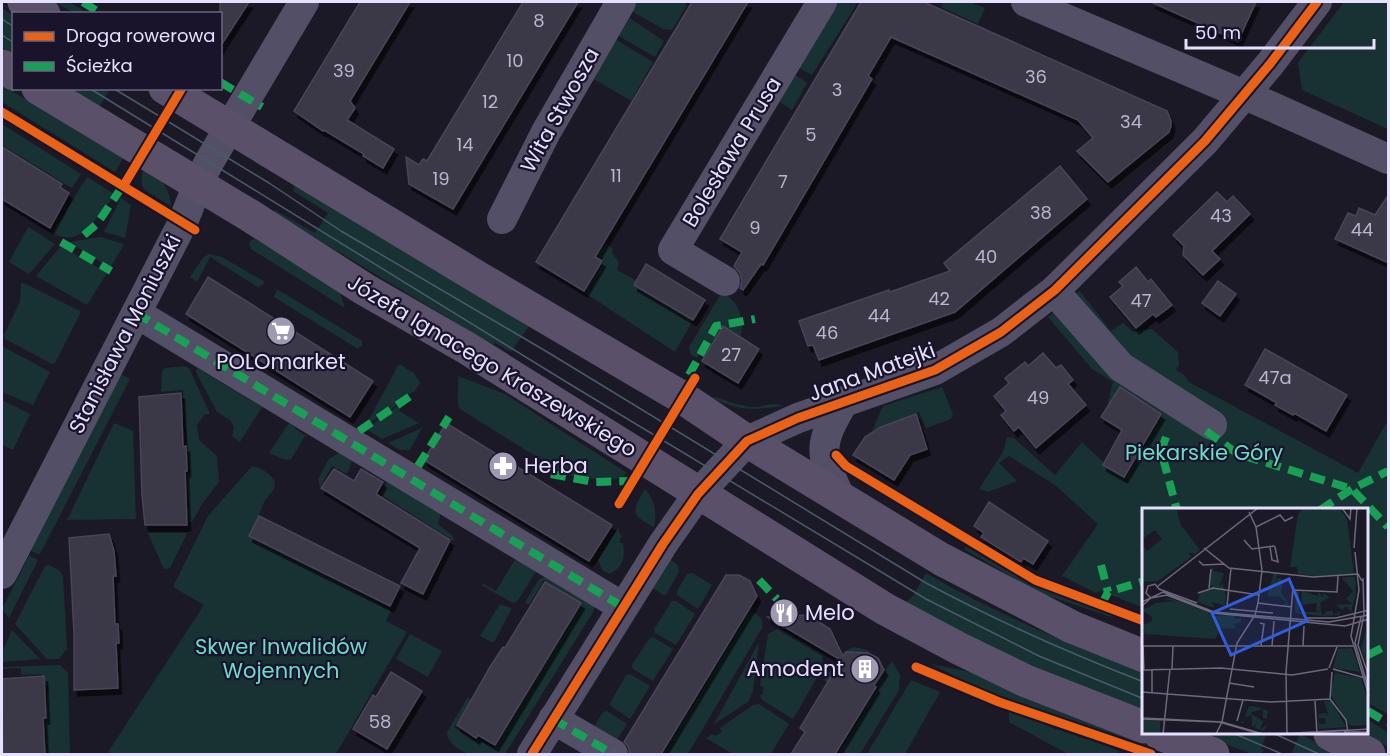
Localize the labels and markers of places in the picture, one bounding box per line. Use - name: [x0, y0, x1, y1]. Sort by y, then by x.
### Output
- supermarket icon: POLOmarket: [265, 315, 297, 347]
- place label: POLOmarket: [216, 347, 346, 376]
- pharmacy icon: Herba: [487, 450, 519, 482]
- place label: Herba: [524, 451, 588, 480]
- restaurant icon: Melo: [768, 597, 800, 629]
- place label: Melo: [805, 598, 855, 627]
- building icon: Amodent: [849, 653, 881, 685]
- place label: Amodent: [746, 654, 844, 683]

